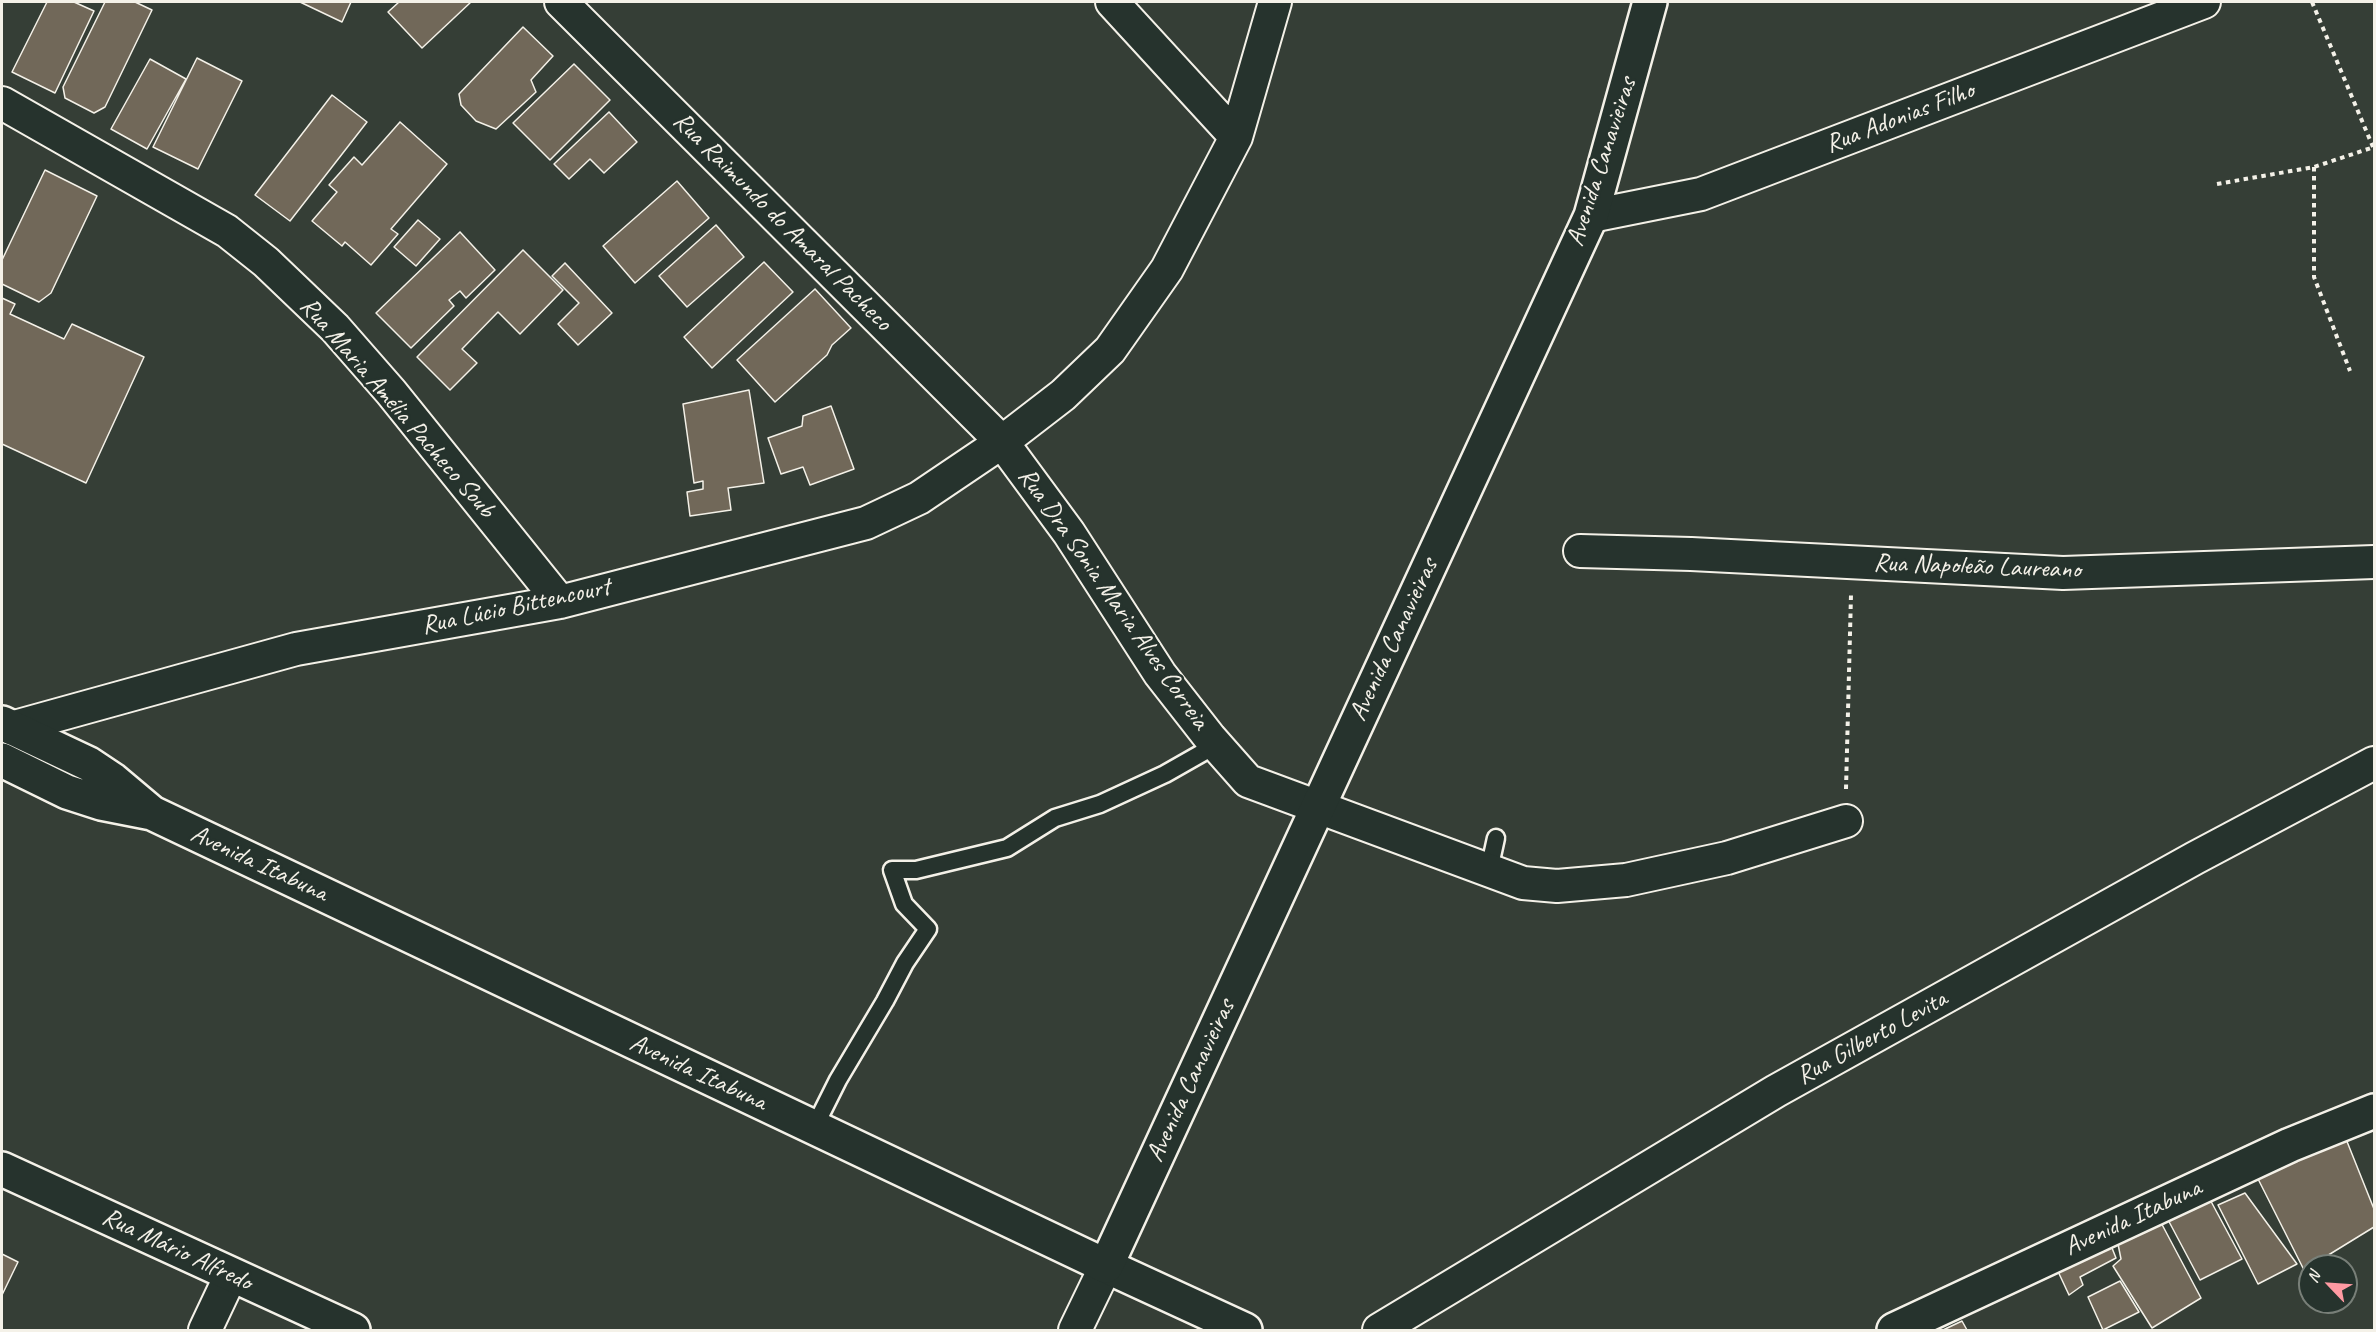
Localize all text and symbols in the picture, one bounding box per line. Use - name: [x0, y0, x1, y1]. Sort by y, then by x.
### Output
- street label: Avenida Canavieiras: [1560, 74, 1644, 250]
- street label: Rua Adonias Filho: [1821, 75, 1979, 161]
- street label: Rua Raimundo do Amaral Pacheco: [666, 106, 898, 338]
- street label: Rua Maria Amélia Pacheco Soub: [293, 291, 501, 525]
- street label: Rua Dra Sonia Maria Alves Correia: [1011, 462, 1215, 736]
- street label: Rua Napoleão Laureano: [1873, 548, 2081, 586]
- street label: Avenida Canavieiras: [1343, 554, 1445, 726]
- street label: Rua Lúcio Bittencourt: [419, 572, 613, 642]
- street label: Avenida Itabuna: [186, 819, 332, 909]
- street label: Rua Gilberto Levita: [1791, 984, 1953, 1092]
- street label: Avenida Canavieiras: [1140, 995, 1242, 1167]
- street label: Avenida Itabuna: [625, 1028, 771, 1118]
- street label: Avenida Itabuna: [2060, 1173, 2206, 1263]
- street label: Rua Mário Alfredo: [97, 1202, 257, 1298]
- north arrow: [2298, 1254, 2358, 1314]
- text: N: [2302, 1269, 2325, 1286]

